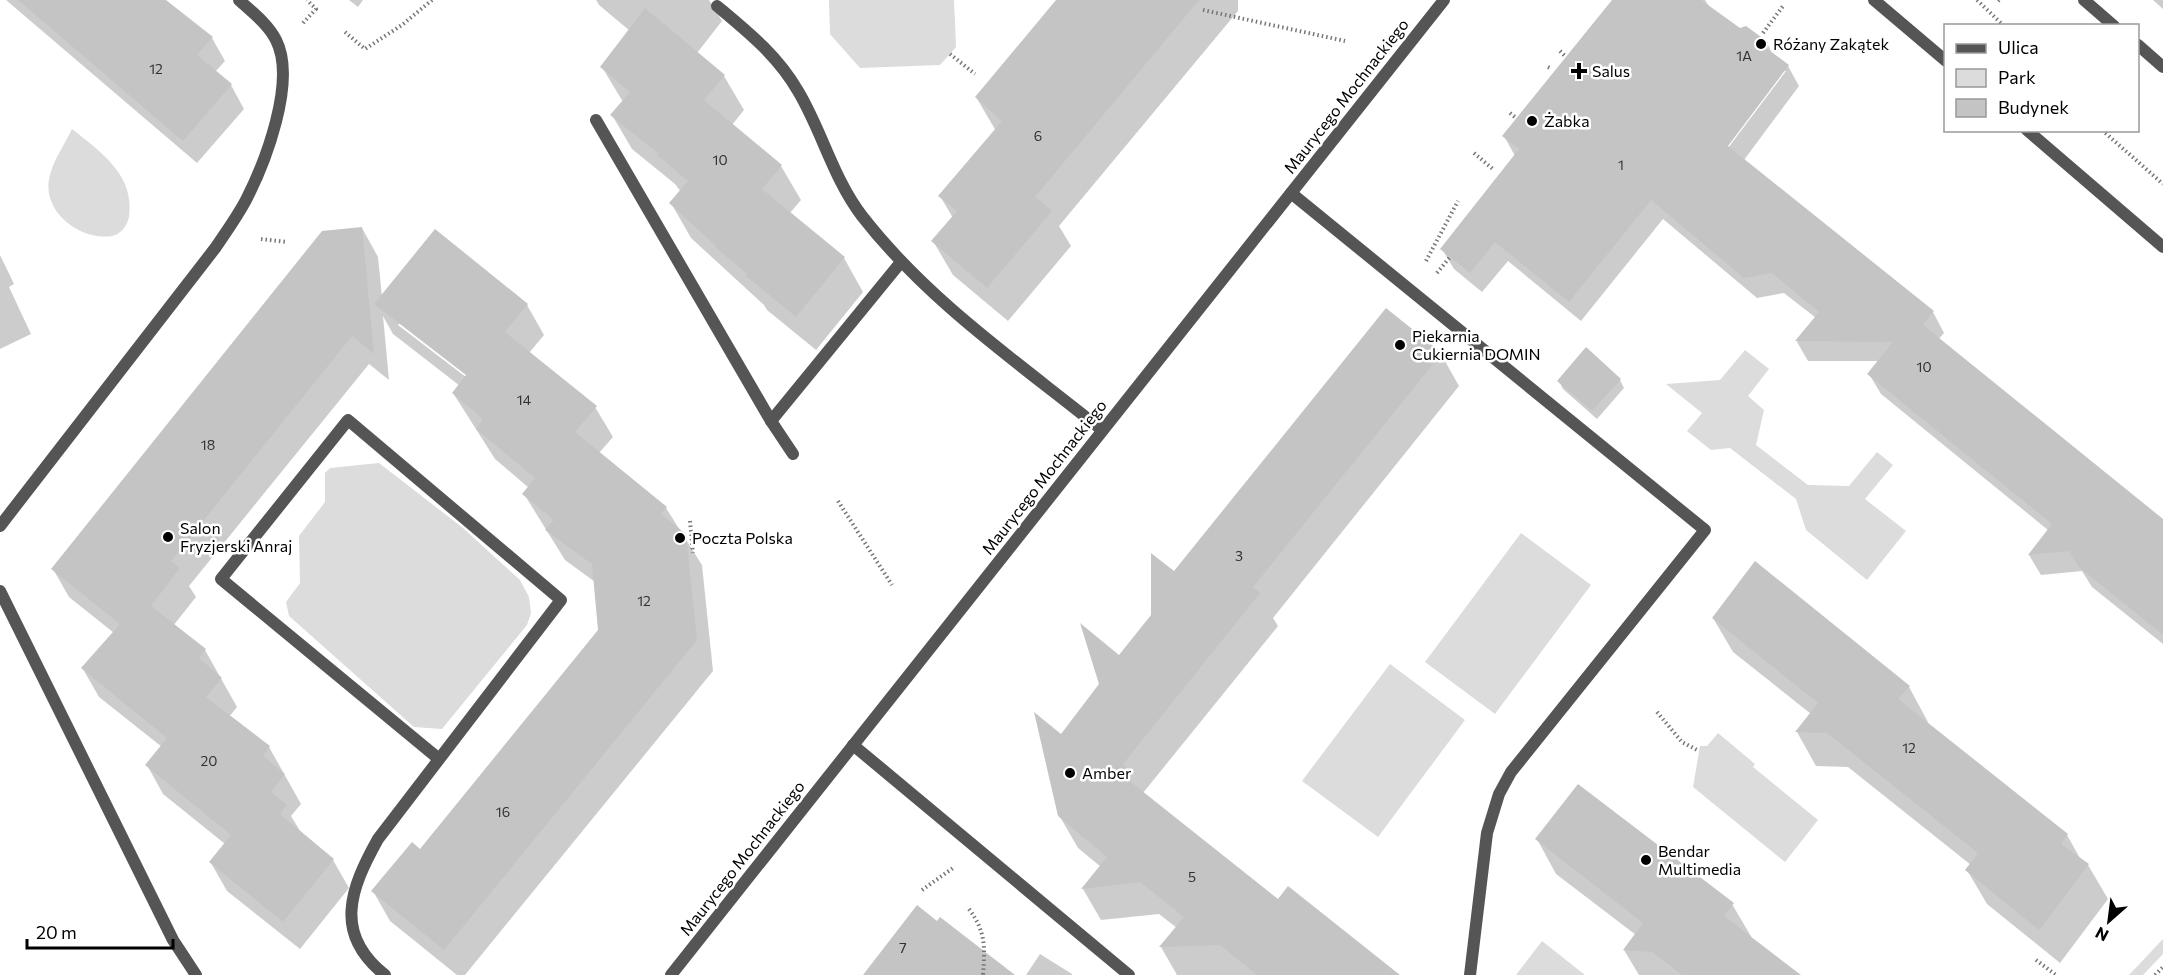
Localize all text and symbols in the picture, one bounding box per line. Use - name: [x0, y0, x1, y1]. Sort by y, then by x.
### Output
- street label: Maurycego Mochnackiego: [1279, 15, 1412, 177]
- legend: [1944, 24, 2139, 132]
- place label: Różany Zakątek: [1773, 34, 1889, 53]
- text: Ulica: [1998, 36, 2039, 58]
- marker: Różany Zakątek: [1754, 37, 1768, 51]
- house number: 1A: [1736, 47, 1752, 64]
- house number: 12: [149, 60, 163, 77]
- place label: Salus: [1592, 61, 1630, 80]
- marker: Salus: [1570, 62, 1588, 80]
- text: Park: [1998, 66, 2036, 88]
- text: Budynek: [1998, 96, 2069, 118]
- place label: Żabka: [1544, 111, 1590, 130]
- marker: Żabka: [1525, 114, 1539, 128]
- house number: 6: [1034, 127, 1042, 144]
- house number: 10: [712, 151, 728, 168]
- house number: 1: [1618, 156, 1624, 173]
- place label: Piekarnia Cukiernia DOMIN: [1412, 326, 1541, 363]
- marker: Piekarnia Cukiernia DOMIN: [1393, 338, 1407, 352]
- house number: 10: [1916, 358, 1932, 375]
- house number: 14: [517, 391, 532, 408]
- street label: Maurycego Mochnackiego: [977, 396, 1110, 558]
- house number: 18: [201, 436, 215, 453]
- place label: Salon Fryzjerski Anraj: [180, 518, 292, 555]
- place label: Poczta Polska: [692, 528, 793, 547]
- marker: Salon Fryzjerski Anraj: [161, 530, 175, 544]
- marker: Poczta Polska: [673, 531, 687, 545]
- house number: 3: [1235, 547, 1243, 564]
- house number: 12: [637, 592, 651, 609]
- house number: 12: [1902, 739, 1916, 756]
- house number: 20: [201, 752, 217, 769]
- place label: Amber: [1082, 763, 1132, 782]
- marker: Amber: [1063, 766, 1077, 780]
- street label: Maurycego Mochnackiego: [675, 777, 808, 939]
- house number: 16: [496, 803, 510, 820]
- place label: Bendar Multimedia: [1658, 841, 1741, 878]
- marker: Bendar Multimedia: [1639, 853, 1653, 867]
- house number: 5: [1188, 868, 1196, 885]
- north arrow: [2079, 891, 2139, 951]
- scale bar: [27, 912, 172, 950]
- text: 20 m: [36, 921, 77, 943]
- text: N: [2092, 923, 2111, 946]
- house number: 7: [899, 939, 907, 956]

